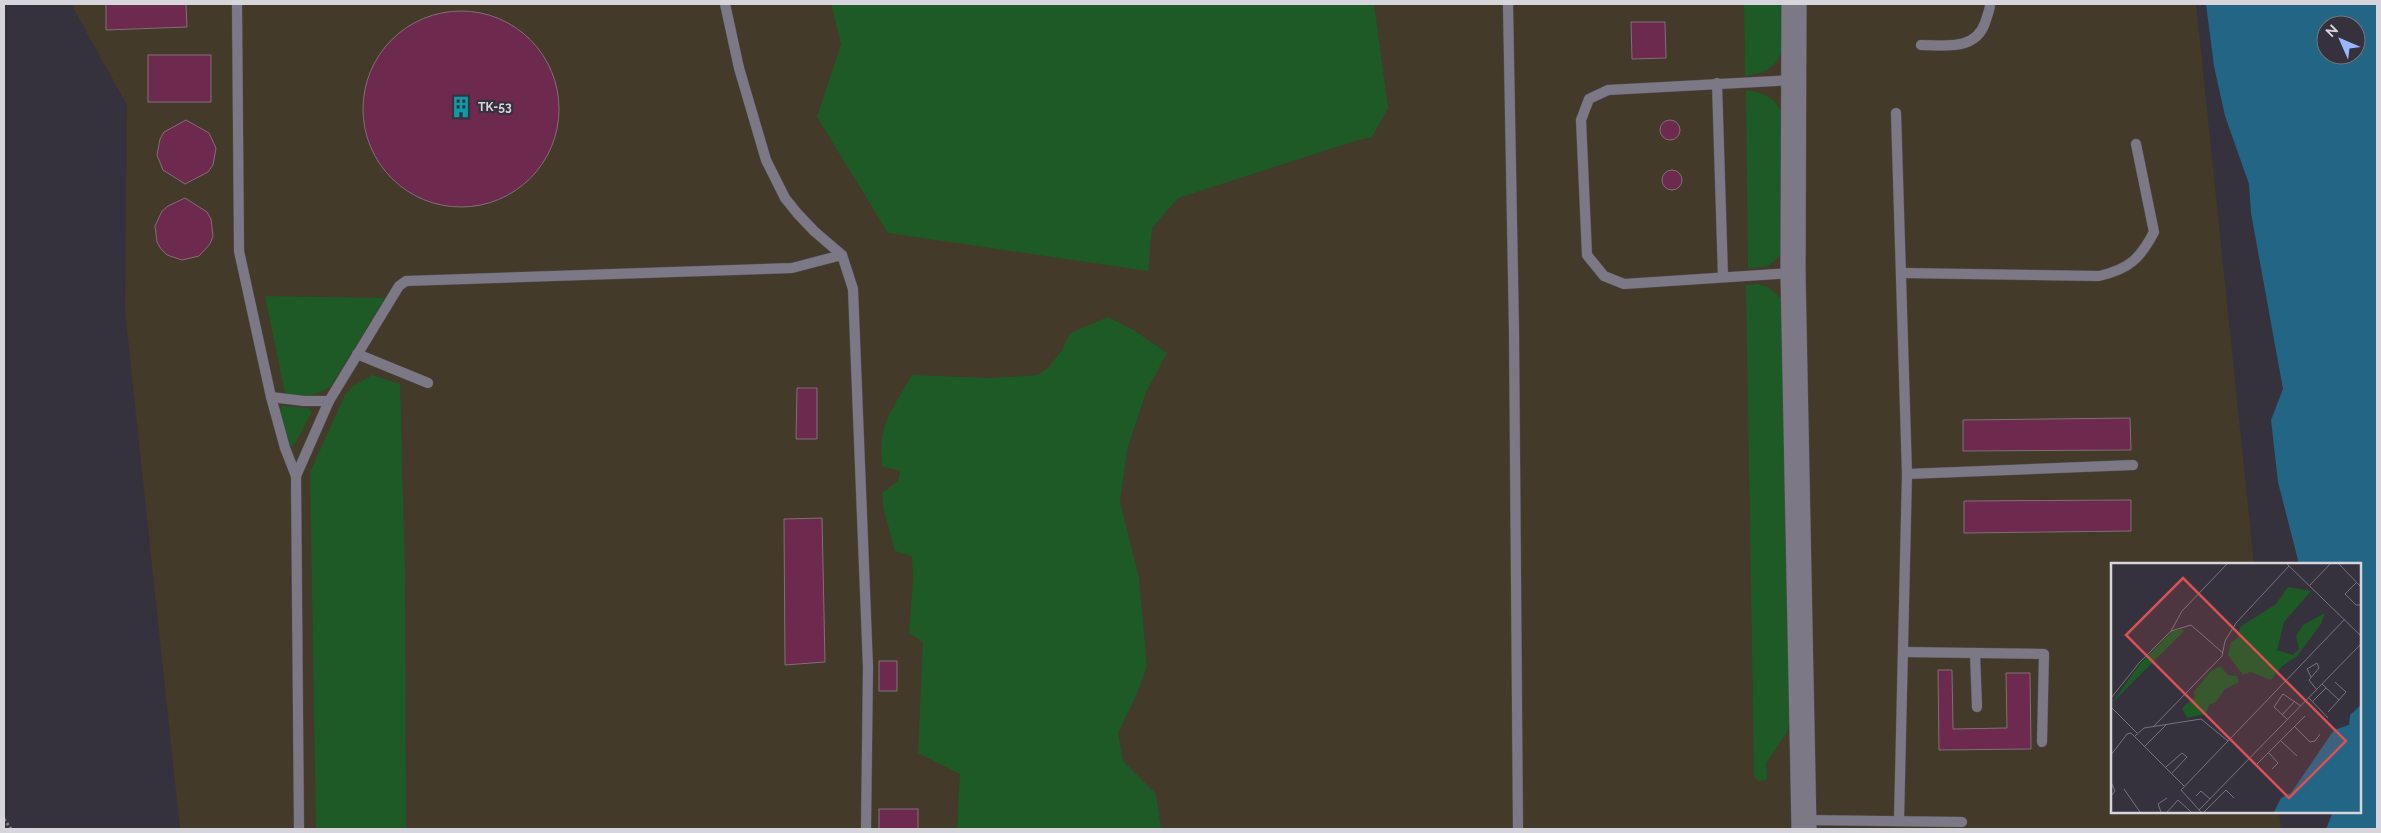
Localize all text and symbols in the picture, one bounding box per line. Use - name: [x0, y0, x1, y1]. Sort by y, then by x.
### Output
- north arrow: [2316, 15, 2366, 65]
- text: N: [2322, 21, 2341, 40]
- building icon: TK-53: [448, 94, 474, 120]
- place label: TK-53: [478, 100, 512, 114]
- inset map: [2111, 563, 2361, 813]

